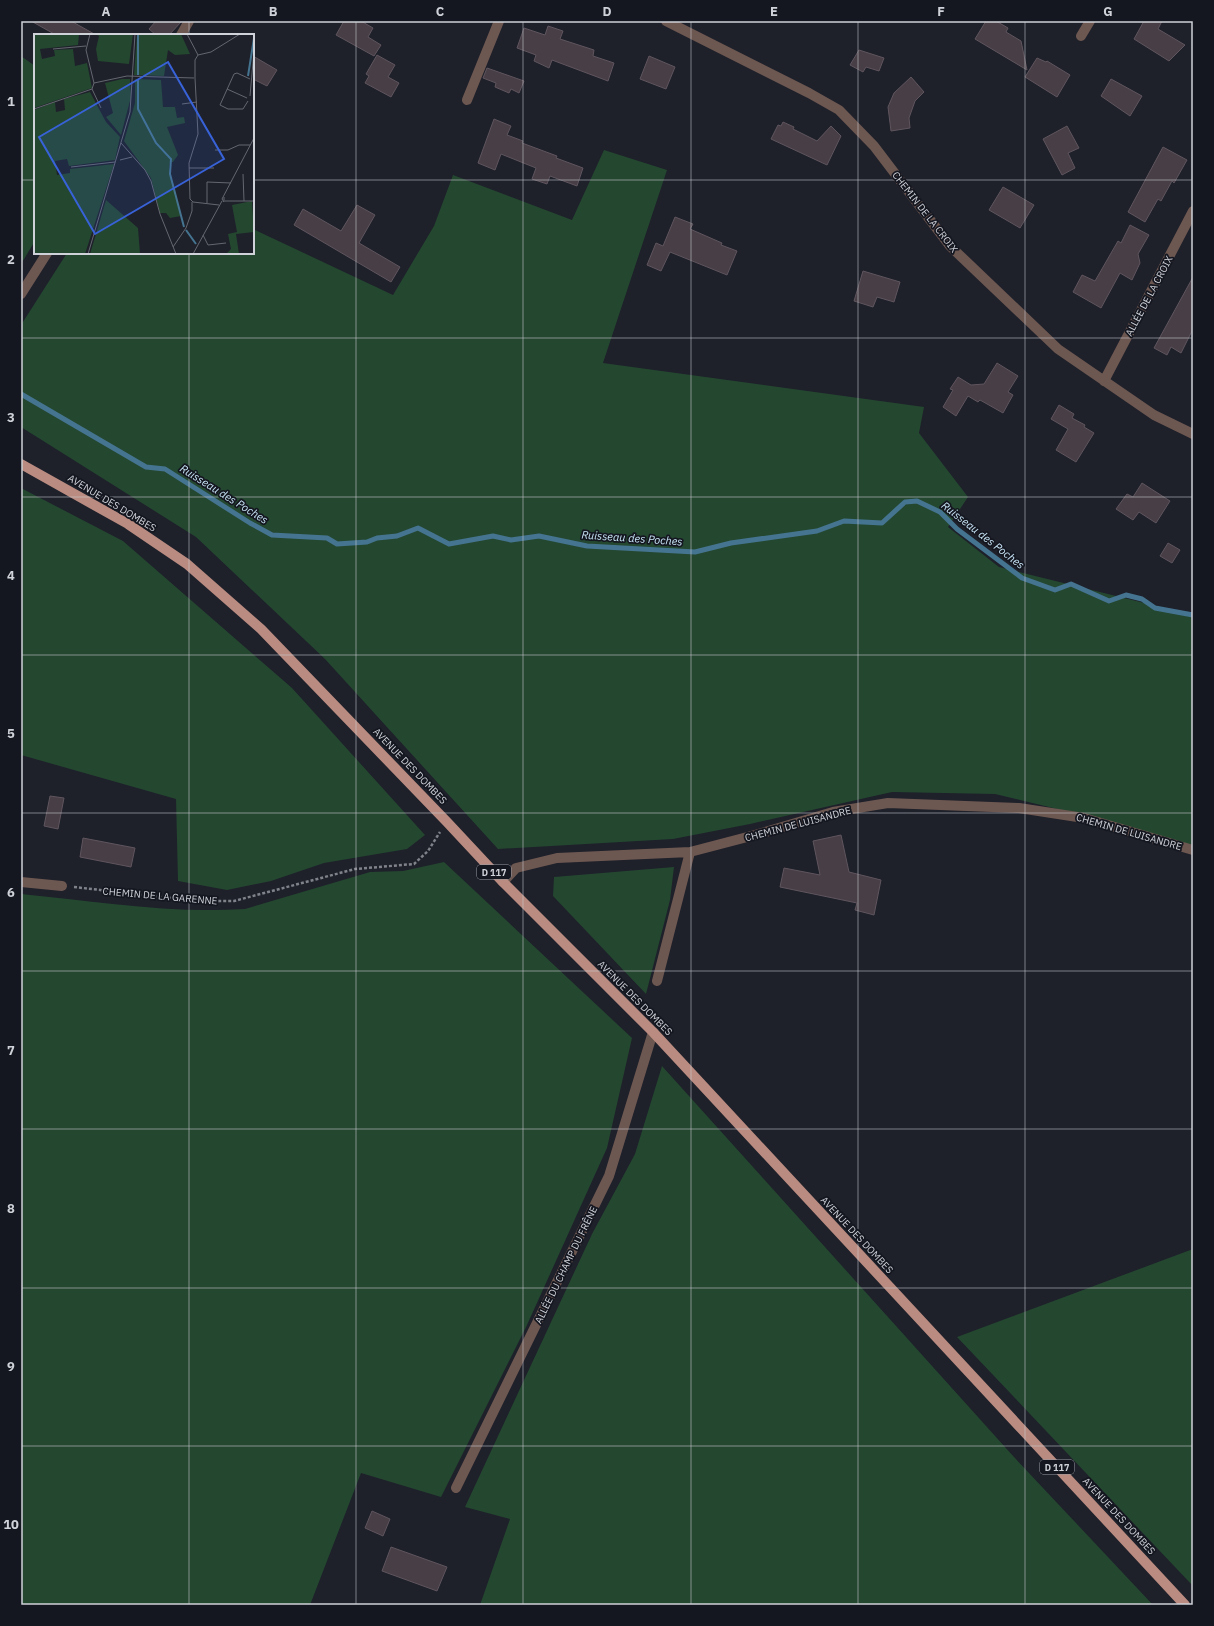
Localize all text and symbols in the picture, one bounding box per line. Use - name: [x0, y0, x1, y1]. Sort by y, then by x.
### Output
- text: A: [102, 3, 111, 20]
- text: B: [269, 3, 278, 20]
- text: C: [436, 3, 445, 20]
- text: D: [602, 3, 612, 20]
- text: E: [770, 3, 778, 20]
- text: F: [937, 3, 945, 20]
- text: G: [1103, 3, 1113, 20]
- inset map: [34, 34, 254, 254]
- text: 1: [7, 93, 15, 110]
- street label: CHEMIN DE LA CROIX: [889, 169, 961, 255]
- text: 2: [7, 251, 15, 268]
- street label: ALLÉE DE LA CROIX: [1122, 254, 1176, 338]
- text: 3: [7, 409, 15, 426]
- water label: Ruisseau des Poches: [177, 461, 271, 527]
- street label: AVENUE DES DOMBES: [65, 471, 159, 535]
- water label: Ruisseau des Poches: [939, 498, 1027, 572]
- water label: Ruisseau des Poches: [581, 527, 683, 549]
- text: 4: [7, 567, 15, 584]
- text: 5: [7, 725, 15, 742]
- street label: AVENUE DES DOMBES: [370, 725, 450, 807]
- street label: CHEMIN DE LUISANDRE: [744, 804, 853, 844]
- street label: CHEMIN DE LUISANDRE: [1075, 811, 1183, 853]
- road number: D 117: [477, 865, 511, 879]
- text: 6: [7, 884, 15, 901]
- street label: CHEMIN DE LA GARENNE: [102, 885, 218, 908]
- street label: AVENUE DES DOMBES: [595, 958, 675, 1038]
- text: 7: [7, 1042, 15, 1059]
- street label: AVENUE DES DOMBES: [818, 1194, 896, 1276]
- text: 8: [7, 1200, 15, 1217]
- street label: ALLÉE DU CHAMP DU FRÊNE: [532, 1204, 600, 1326]
- text: 9: [7, 1358, 15, 1375]
- road number: D 117: [1040, 1460, 1074, 1474]
- street label: AVENUE DES DOMBES: [1080, 1475, 1158, 1557]
- text: 10: [3, 1516, 19, 1533]

